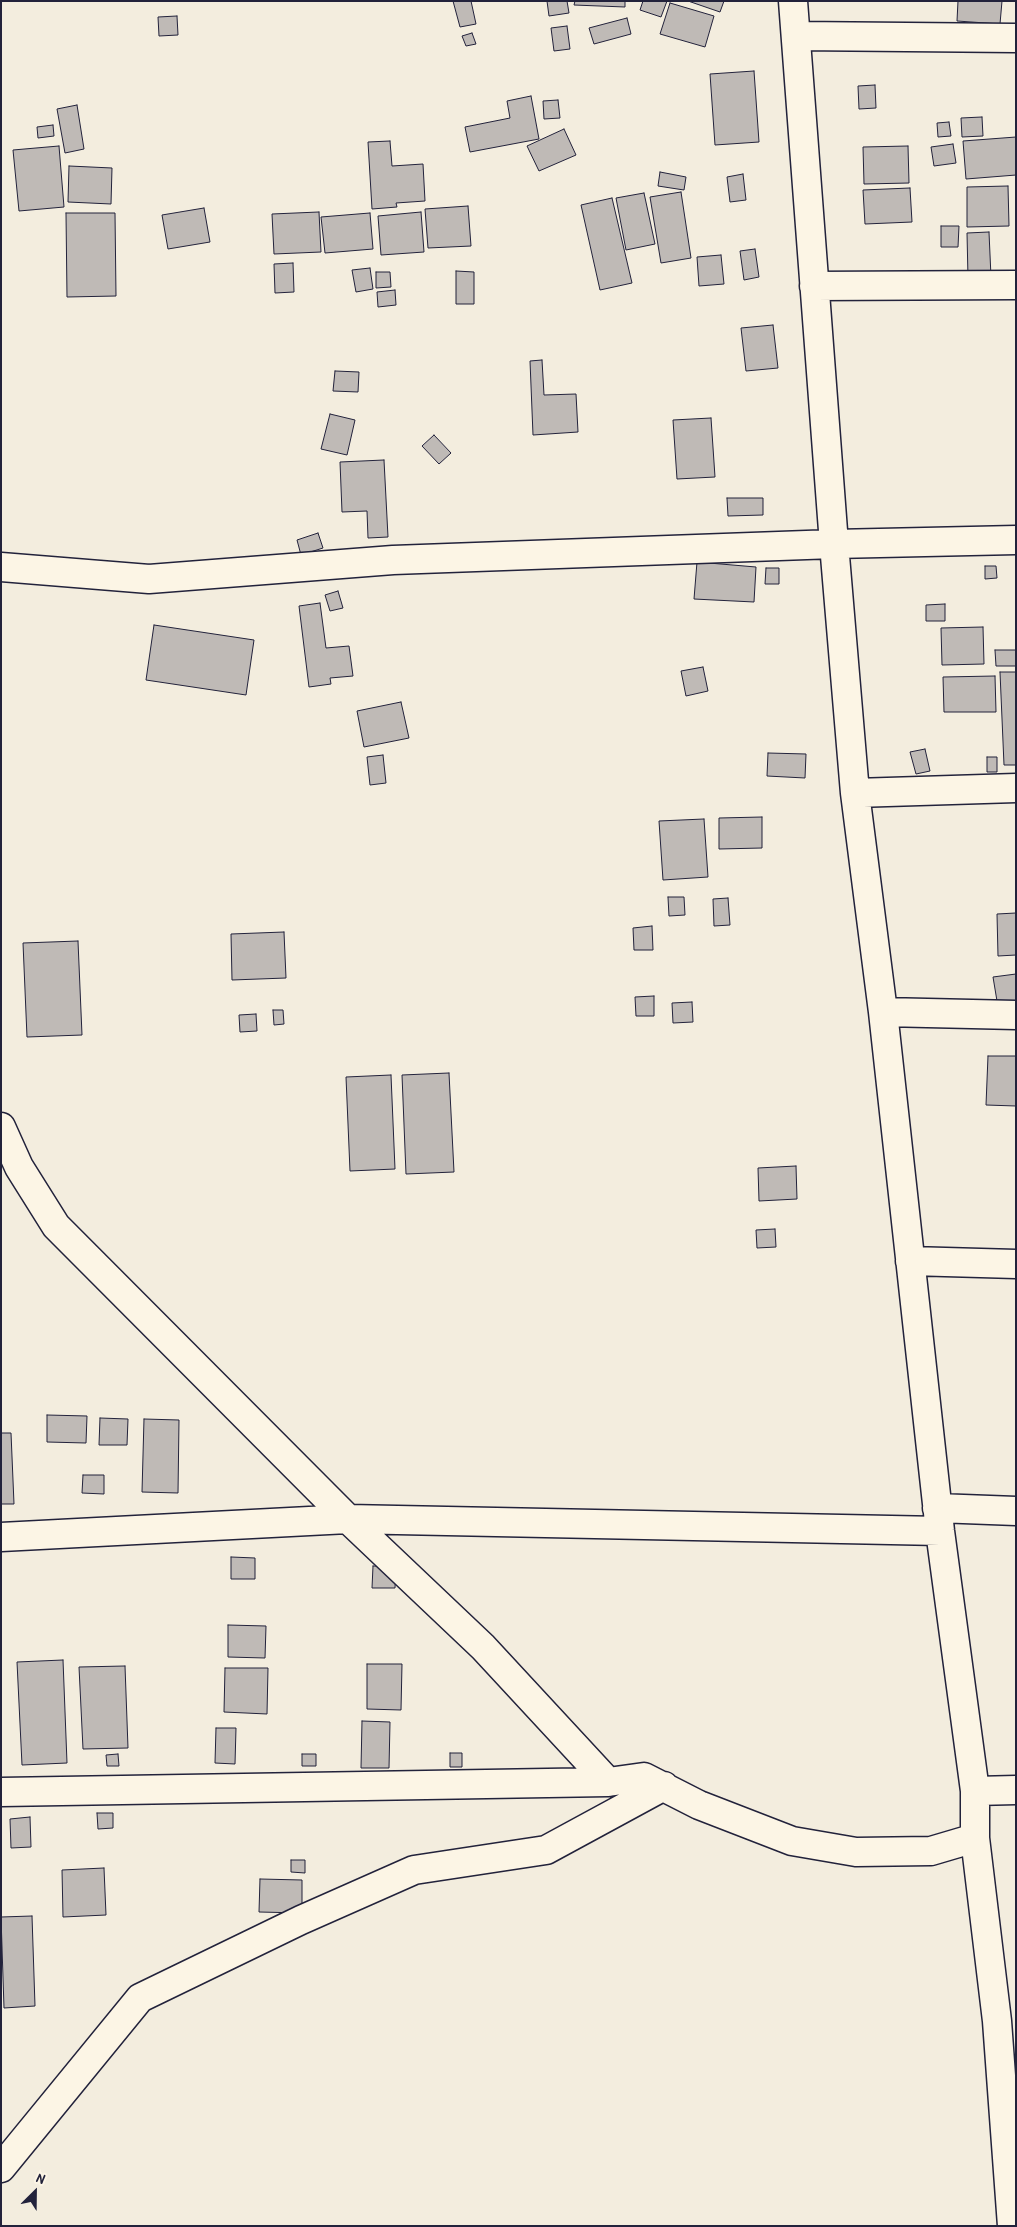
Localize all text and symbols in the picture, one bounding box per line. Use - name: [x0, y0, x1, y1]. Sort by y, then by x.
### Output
- north arrow: [10, 2167, 60, 2217]
- text: N: [34, 2168, 48, 2188]

